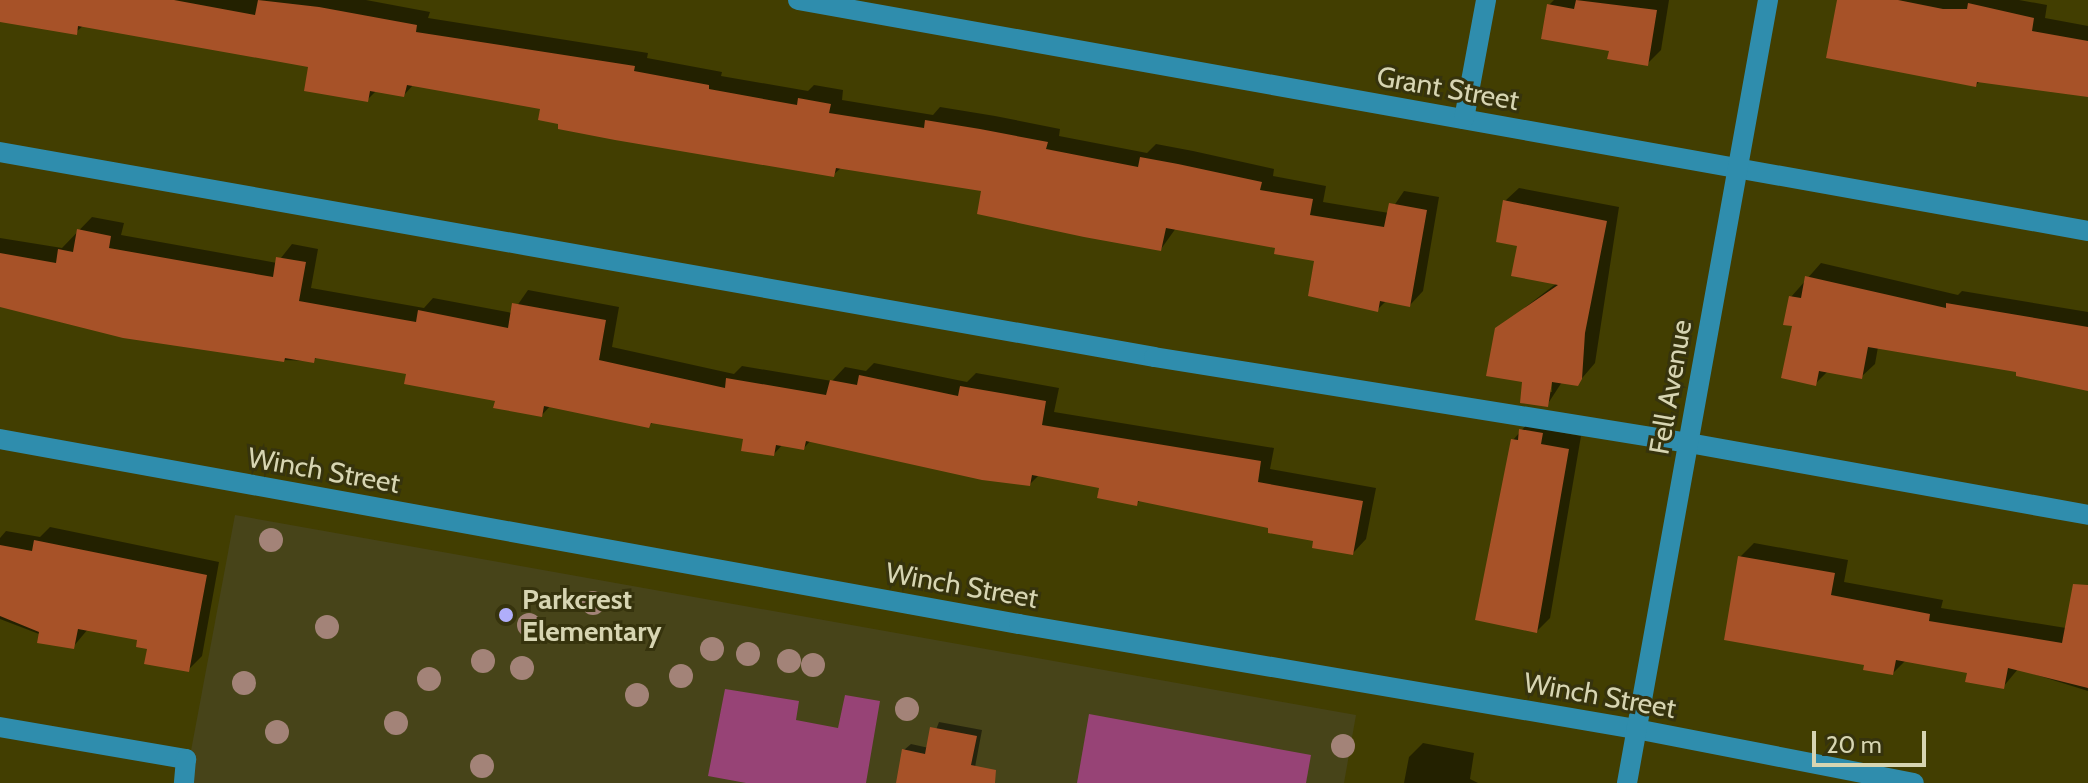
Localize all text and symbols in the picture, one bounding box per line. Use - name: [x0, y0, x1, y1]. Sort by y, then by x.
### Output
- street label: Grant Street: [1374, 59, 1522, 117]
- street label: Fell Avenue: [1642, 317, 1698, 457]
- street label: Winch Street: [245, 440, 403, 500]
- street label: Winch Street: [883, 555, 1041, 615]
- place label: Parkcrest Elementary: [522, 582, 661, 648]
- marker: Parkcrest Elementary: [497, 606, 515, 624]
- street label: Winch Street: [1521, 665, 1679, 725]
- scale bar: [1816, 715, 1930, 765]
- text: 20 m: [1826, 730, 1882, 759]

